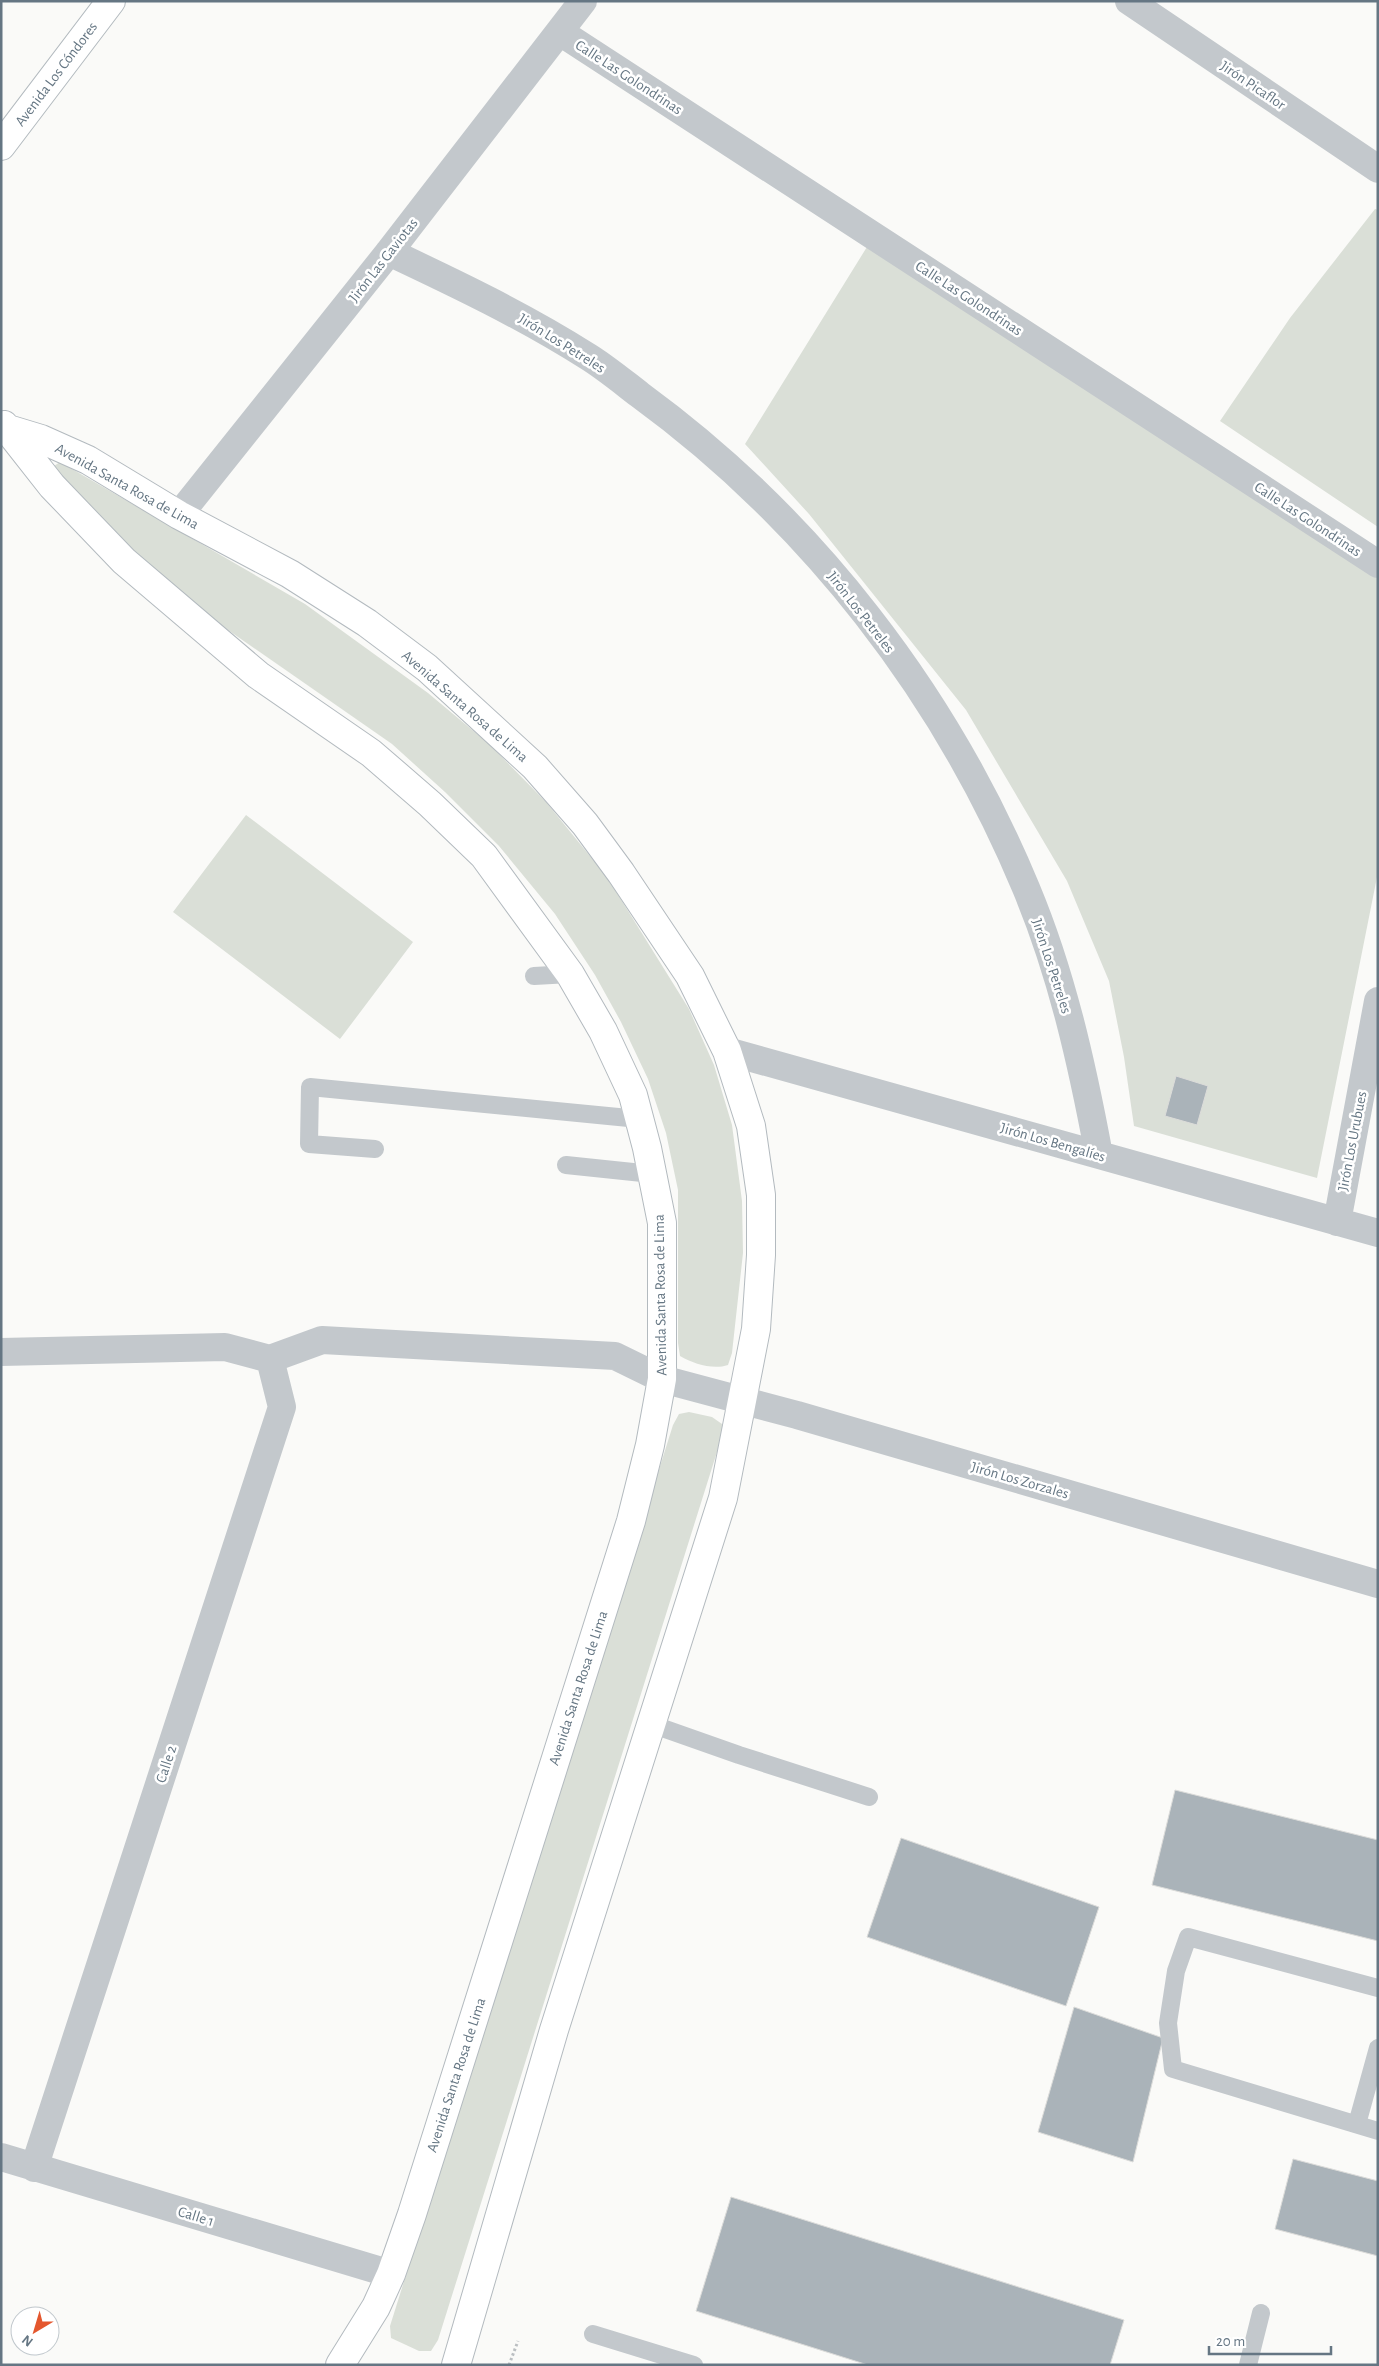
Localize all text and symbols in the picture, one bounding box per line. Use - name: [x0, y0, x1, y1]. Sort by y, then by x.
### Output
- street label: Avenida Los Cóndores: [12, 19, 100, 129]
- street label: Calle Las Golondrinas: [573, 37, 685, 117]
- street label: Jirón Picaflor: [1217, 58, 1288, 113]
- street label: Jirón Las Gaviotas: [346, 216, 421, 305]
- street label: Calle Las Golondrinas: [913, 258, 1025, 338]
- street label: Jirón Los Petreles: [516, 311, 608, 376]
- street label: Avenida Santa Rosa de Lima: [52, 441, 201, 532]
- street label: Calle Las Golondrinas: [1252, 479, 1364, 559]
- street label: Jirón Los Petreles: [824, 569, 897, 656]
- street label: Avenida Santa Rosa de Lima: [399, 648, 531, 765]
- street label: Jirón Los Petreles: [1029, 917, 1074, 1015]
- street label: Jirón Los Urubues: [1335, 1090, 1370, 1192]
- street label: Jirón Los Bengalíes: [999, 1120, 1107, 1165]
- street label: Avenida Santa Rosa de Lima: [652, 1214, 669, 1376]
- street label: Jirón Los Zorzales: [969, 1459, 1070, 1502]
- street label: Avenida Santa Rosa de Lima: [546, 1609, 611, 1767]
- street label: Calle 2: [153, 1743, 180, 1785]
- street label: Avenida Santa Rosa de Lima: [424, 1996, 489, 2154]
- street label: Calle 1: [176, 2204, 216, 2229]
- north arrow: [10, 2306, 60, 2356]
- scale bar: [1209, 2324, 1332, 2356]
- text: N: [19, 2332, 36, 2349]
- text: 20 m: [1216, 2334, 1245, 2349]

